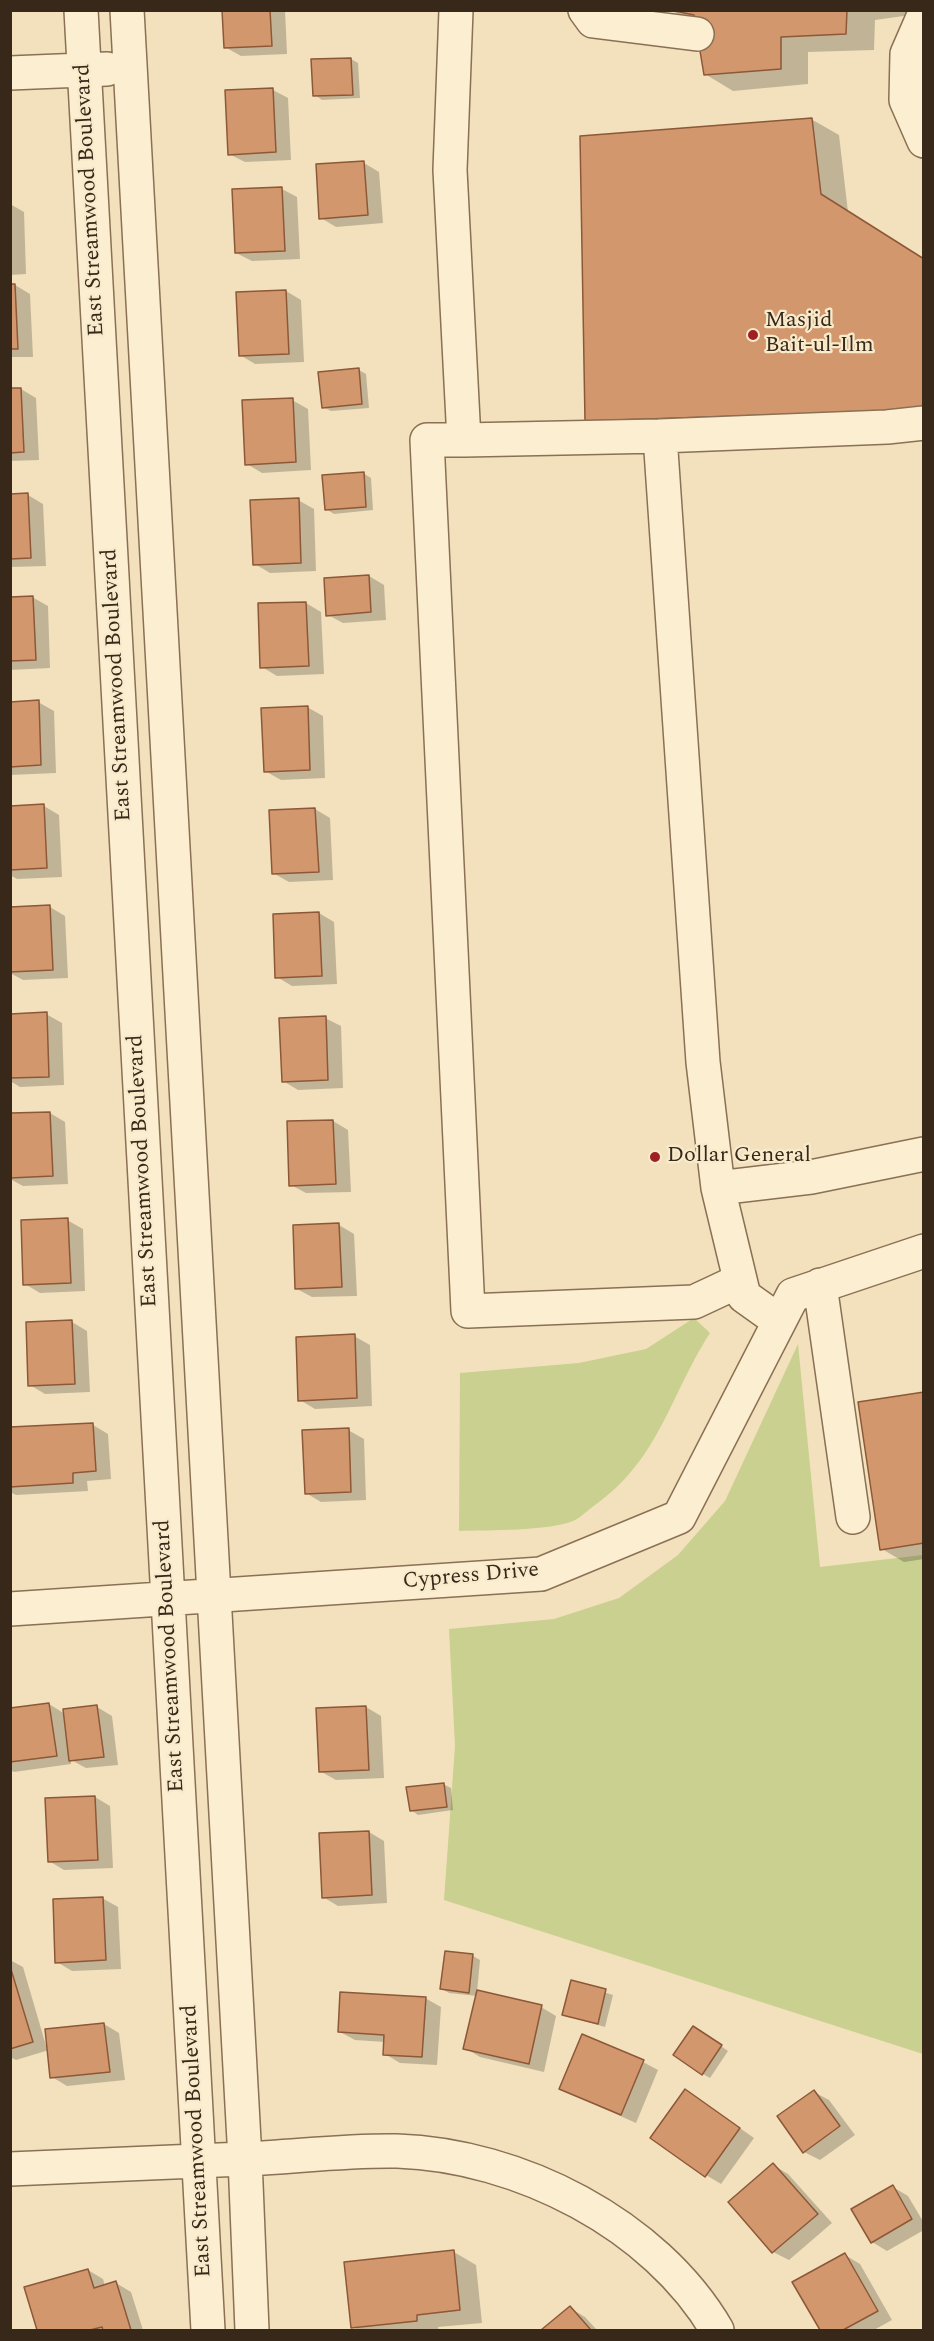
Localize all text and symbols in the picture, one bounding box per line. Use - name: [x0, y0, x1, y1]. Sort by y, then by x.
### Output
- street label: East Streamwood Boulevard: [71, 63, 111, 337]
- place label: Masjid Bait-ul-Ilm: [765, 309, 874, 360]
- marker: Masjid Bait-ul-Ilm: [746, 328, 760, 342]
- street label: East Streamwood Boulevard: [98, 548, 138, 822]
- street label: East Streamwood Boulevard: [124, 1034, 164, 1308]
- place label: Dollar General: [667, 1144, 811, 1170]
- marker: Dollar General: [648, 1150, 662, 1164]
- street label: East Streamwood Boulevard: [151, 1519, 191, 1793]
- street label: Cypress Drive: [402, 1558, 540, 1596]
- street label: East Streamwood Boulevard: [178, 2004, 218, 2278]

